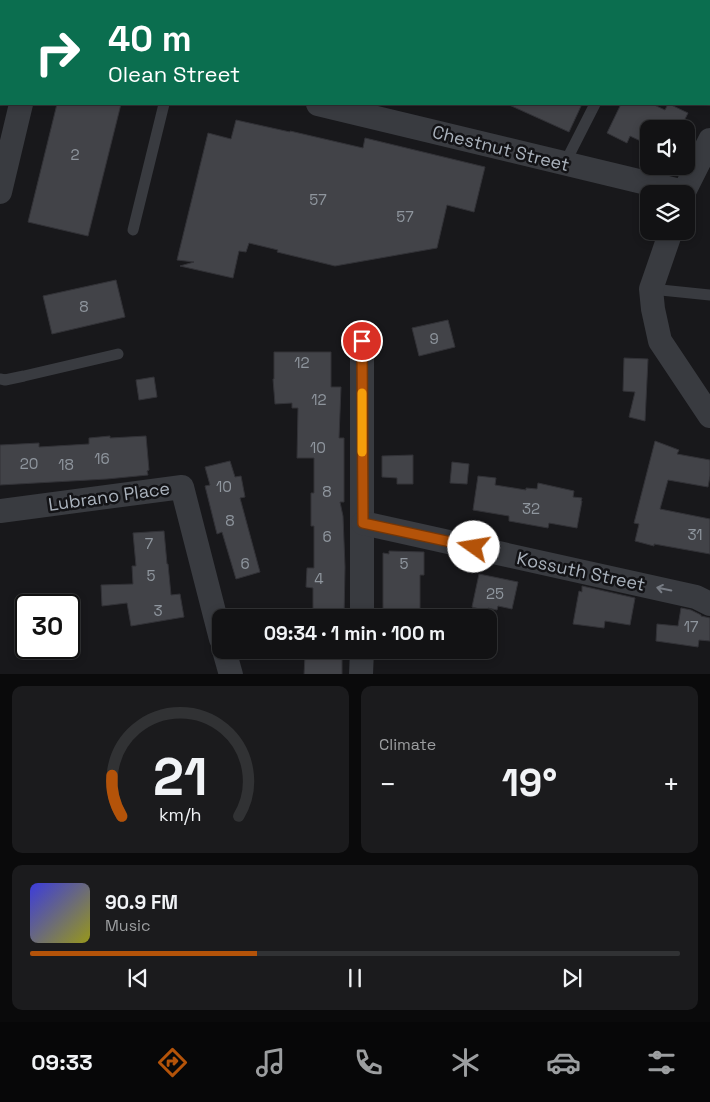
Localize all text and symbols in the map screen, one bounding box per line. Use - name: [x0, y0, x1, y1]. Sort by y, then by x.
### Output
- text: 40 m: [108, 17, 192, 61]
- icon: right: [25, 20, 90, 85]
- text: Olean Street: [108, 60, 240, 88]
- street label: Chestnut Street: [430, 120, 572, 176]
- map controls: [640, 120, 695, 240]
- button: sound: [640, 120, 695, 175]
- house number: 2: [70, 145, 80, 164]
- button: layers: [640, 185, 695, 240]
- house number: 57: [309, 190, 327, 209]
- house number: 57: [396, 207, 414, 226]
- house number: 8: [79, 297, 89, 316]
- pin: [341, 320, 383, 362]
- icon: arrive: [348, 327, 376, 355]
- house number: 9: [429, 329, 439, 348]
- house number: 12: [294, 353, 310, 372]
- house number: 12: [311, 390, 327, 409]
- house number: 10: [310, 438, 326, 457]
- house number: 16: [94, 449, 110, 468]
- house number: 20: [20, 454, 38, 473]
- house number: 18: [58, 455, 74, 474]
- street label: Lubrano Place: [47, 476, 171, 516]
- house number: 10: [216, 477, 232, 496]
- house number: 8: [322, 482, 332, 501]
- house number: 32: [522, 499, 540, 518]
- house number: 8: [225, 511, 235, 530]
- position arrow: [447, 520, 499, 572]
- house number: 31: [687, 525, 703, 544]
- house number: 6: [322, 527, 332, 546]
- house number: 7: [145, 534, 153, 553]
- street label: Kossuth Street: [515, 546, 647, 596]
- house number: 6: [240, 554, 250, 573]
- house number: 5: [400, 554, 409, 573]
- house number: 5: [147, 566, 156, 585]
- house number: 4: [314, 569, 324, 588]
- house number: 25: [486, 584, 504, 603]
- one-way arrow: [656, 584, 672, 594]
- speed limit sign: 30: [15, 594, 80, 659]
- house number: 3: [153, 601, 163, 620]
- house number: 17: [684, 617, 698, 636]
- text: 09:34 · 1 min · 100 m: [264, 621, 445, 646]
- text: Climate: [379, 734, 436, 755]
- text: 21: [153, 744, 208, 810]
- text: 19°: [502, 759, 557, 807]
- text: −: [379, 766, 396, 802]
- text: +: [663, 766, 680, 802]
- text: km/h: [159, 803, 202, 826]
- text: 90.9 FM: [105, 890, 178, 915]
- text: Music: [105, 915, 151, 936]
- icon: previous: [124, 964, 152, 992]
- icon: pause: [341, 964, 369, 992]
- icon: next: [558, 964, 586, 992]
- icon: directions: [155, 1045, 190, 1080]
- icon: music: [253, 1045, 288, 1080]
- icon: phone: [351, 1045, 386, 1080]
- icon: climate: [448, 1045, 483, 1080]
- icon: car: [546, 1045, 581, 1080]
- icon: filters: [644, 1045, 679, 1080]
- text: 09:33: [31, 1048, 93, 1076]

